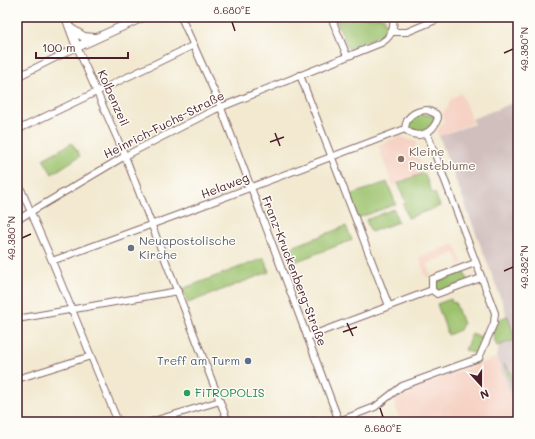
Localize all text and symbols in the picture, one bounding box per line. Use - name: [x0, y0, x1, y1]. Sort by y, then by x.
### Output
- text: 8.680°E: [214, 3, 251, 17]
- text: 49.380°N: [517, 27, 531, 71]
- scale bar: [36, 34, 128, 60]
- text: 100 m: [42, 39, 76, 55]
- street label: Kolbenzeil: [94, 67, 133, 128]
- street label: Heinrich-Fuchs-Straße: [100, 87, 227, 162]
- place label: Kleine Pusteblume: [409, 143, 476, 173]
- marker: Kleine Pusteblume: [396, 154, 406, 164]
- street label: Helaweg: [198, 169, 251, 202]
- street label: Franz-Kruckenberg-Straße: [259, 193, 331, 348]
- text: 49.380°N: [4, 216, 18, 260]
- place label: Neuapostolische Kirche: [139, 232, 236, 262]
- marker: Neuapostolische Kirche: [126, 243, 136, 253]
- text: 49.382°N: [517, 245, 531, 289]
- place label: Treff am Turm: [157, 352, 240, 368]
- marker: Treff am Turm: [243, 356, 253, 366]
- north arrow: [461, 365, 501, 405]
- place label: FiTROPOLIS: [195, 384, 265, 400]
- text: N: [478, 386, 491, 403]
- marker: FiTROPOLIS: [182, 388, 192, 398]
- text: 8.680°E: [365, 421, 402, 435]

